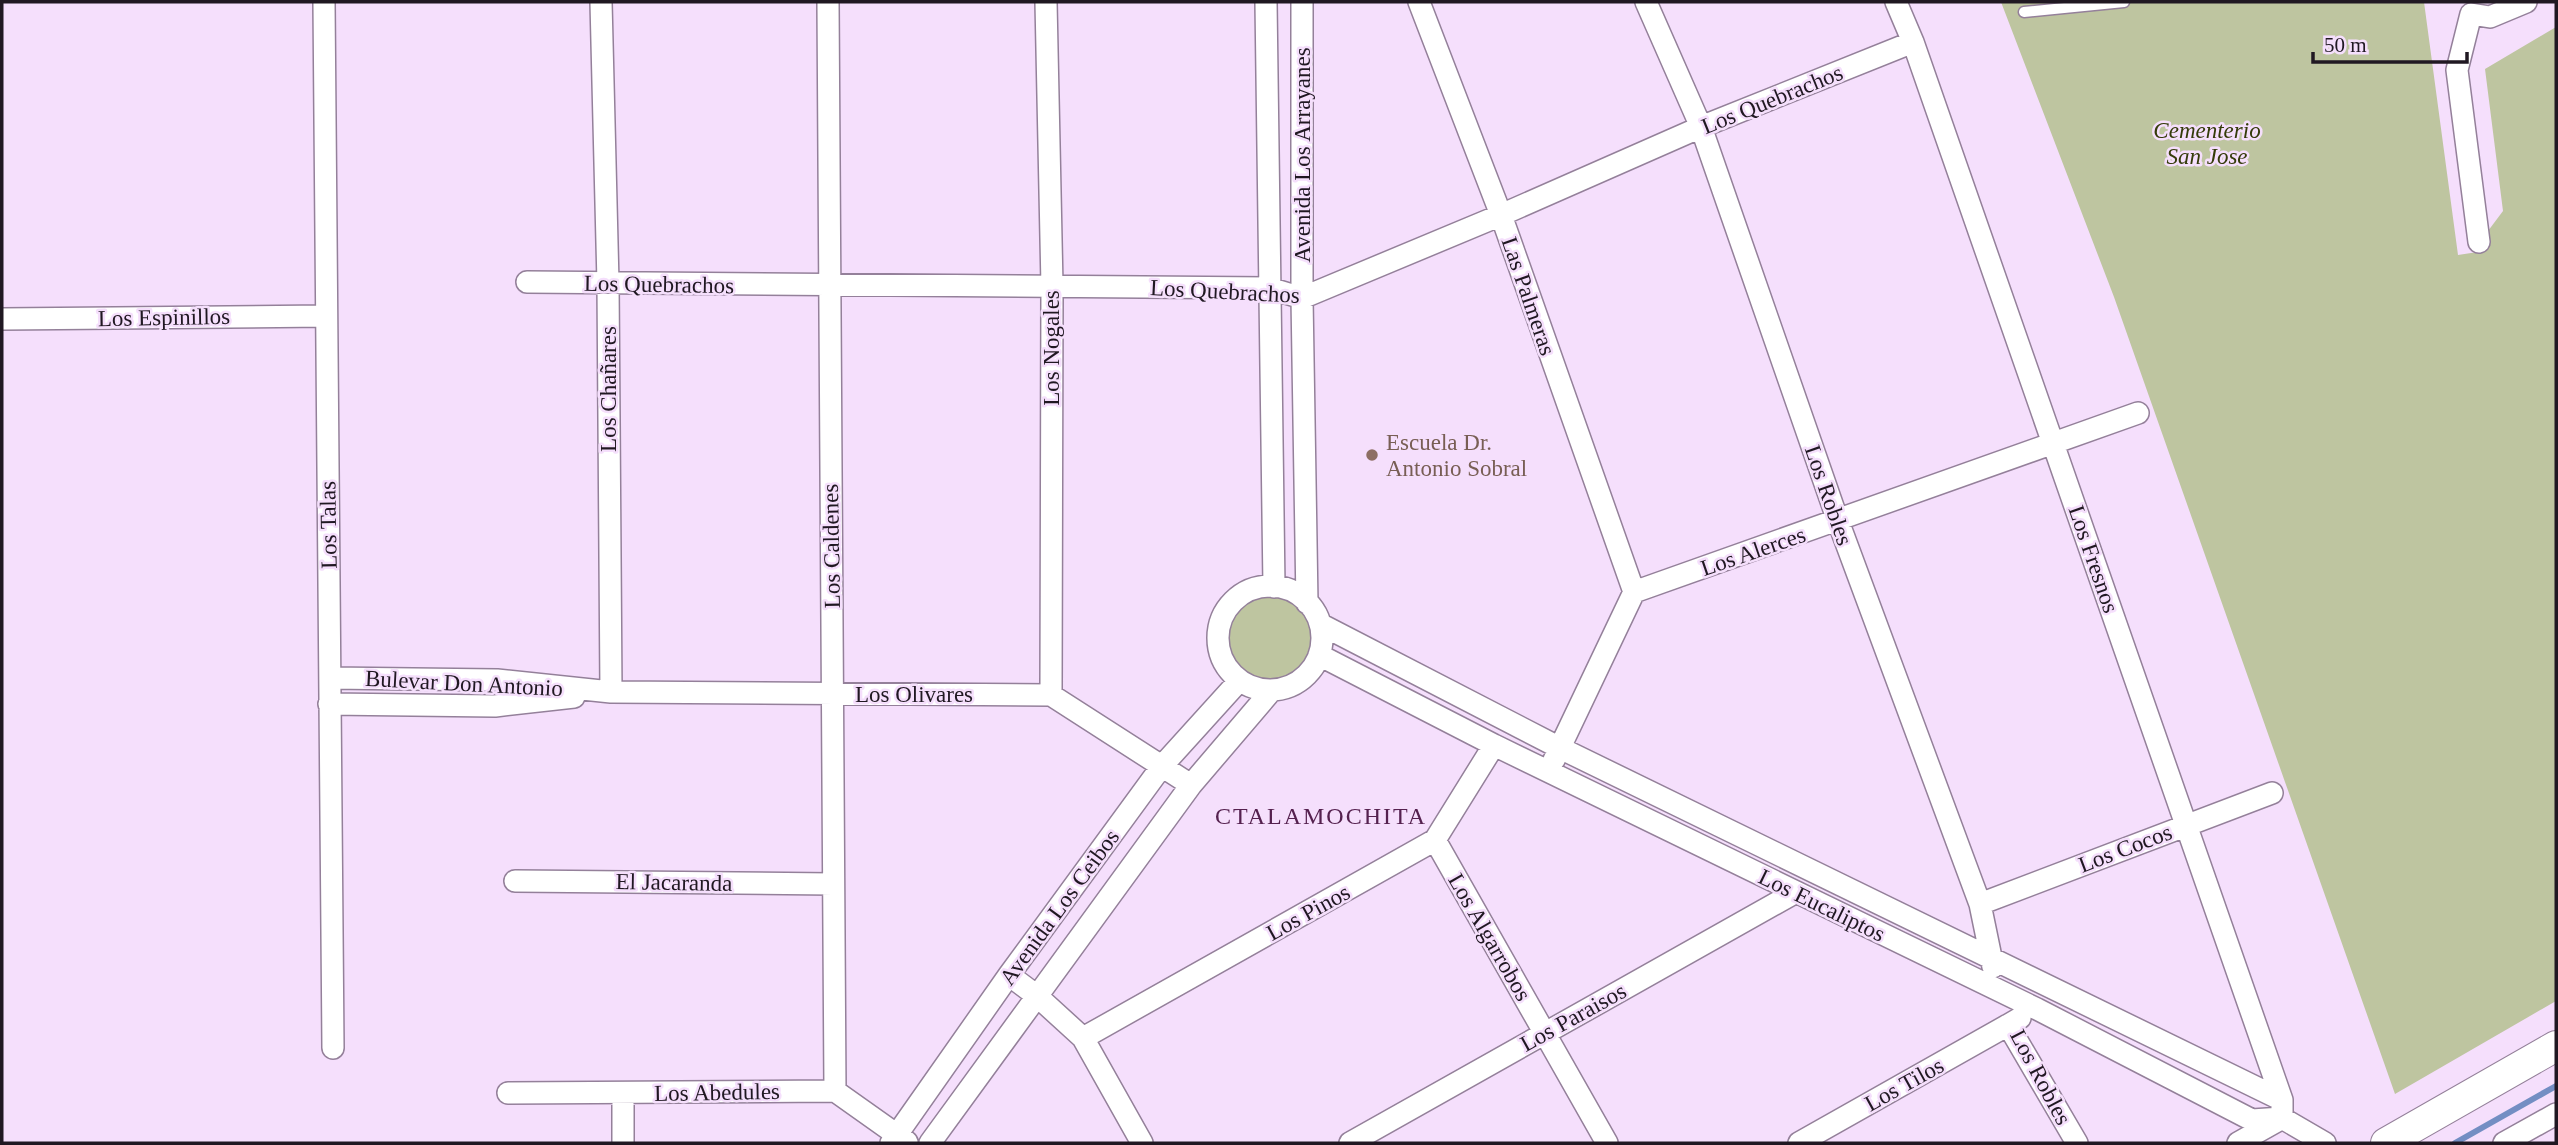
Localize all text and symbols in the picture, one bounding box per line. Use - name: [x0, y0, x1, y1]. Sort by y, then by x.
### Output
- scale bar: [2313, 21, 2467, 65]
- text: 50 m: [2324, 33, 2367, 57]
- street label: Avenida Los Arrayanes: [1290, 47, 1315, 263]
- street label: Los Quebrachos: [1698, 60, 1846, 139]
- park label: Cementerio San Jose: [2153, 118, 2261, 169]
- street label: Las Palmeras: [1497, 234, 1560, 359]
- street label: Los Quebrachos: [584, 271, 734, 298]
- street label: Los Quebrachos: [1149, 275, 1301, 308]
- street label: Los Nogales: [1039, 290, 1064, 406]
- street label: Los Espinillos: [98, 304, 230, 331]
- street label: Los Chañares: [596, 326, 621, 452]
- place label: Escuela Dr. Antonio Sobral: [1386, 430, 1527, 481]
- street label: Los Robles: [1800, 442, 1857, 549]
- marker: Escuela Dr. Antonio Sobral: [1364, 447, 1380, 463]
- street label: Los Talas: [315, 481, 342, 569]
- street label: Los Caldenes: [818, 483, 845, 608]
- street label: Los Fresnos: [2064, 502, 2124, 616]
- street label: Los Alerces: [1697, 522, 1809, 581]
- street label: Bulevar Don Antonio: [364, 666, 564, 701]
- street label: Los Olivares: [855, 682, 973, 707]
- district label: CTALAMOCHITA: [1215, 803, 1427, 829]
- street label: Los Cocos: [2075, 819, 2175, 878]
- street label: Avenida Los Ceibos: [995, 825, 1124, 990]
- street label: Los Eucaliptos: [1755, 864, 1889, 947]
- street label: El Jacaranda: [615, 869, 733, 896]
- street label: Los Algarrobos: [1443, 869, 1536, 1005]
- street label: Los Pinos: [1262, 879, 1354, 946]
- street label: Los Paraisos: [1516, 978, 1630, 1057]
- street label: Los Robles: [2005, 1025, 2076, 1129]
- street label: Los Tilos: [1860, 1053, 1948, 1116]
- street label: Los Abedules: [654, 1079, 780, 1106]

